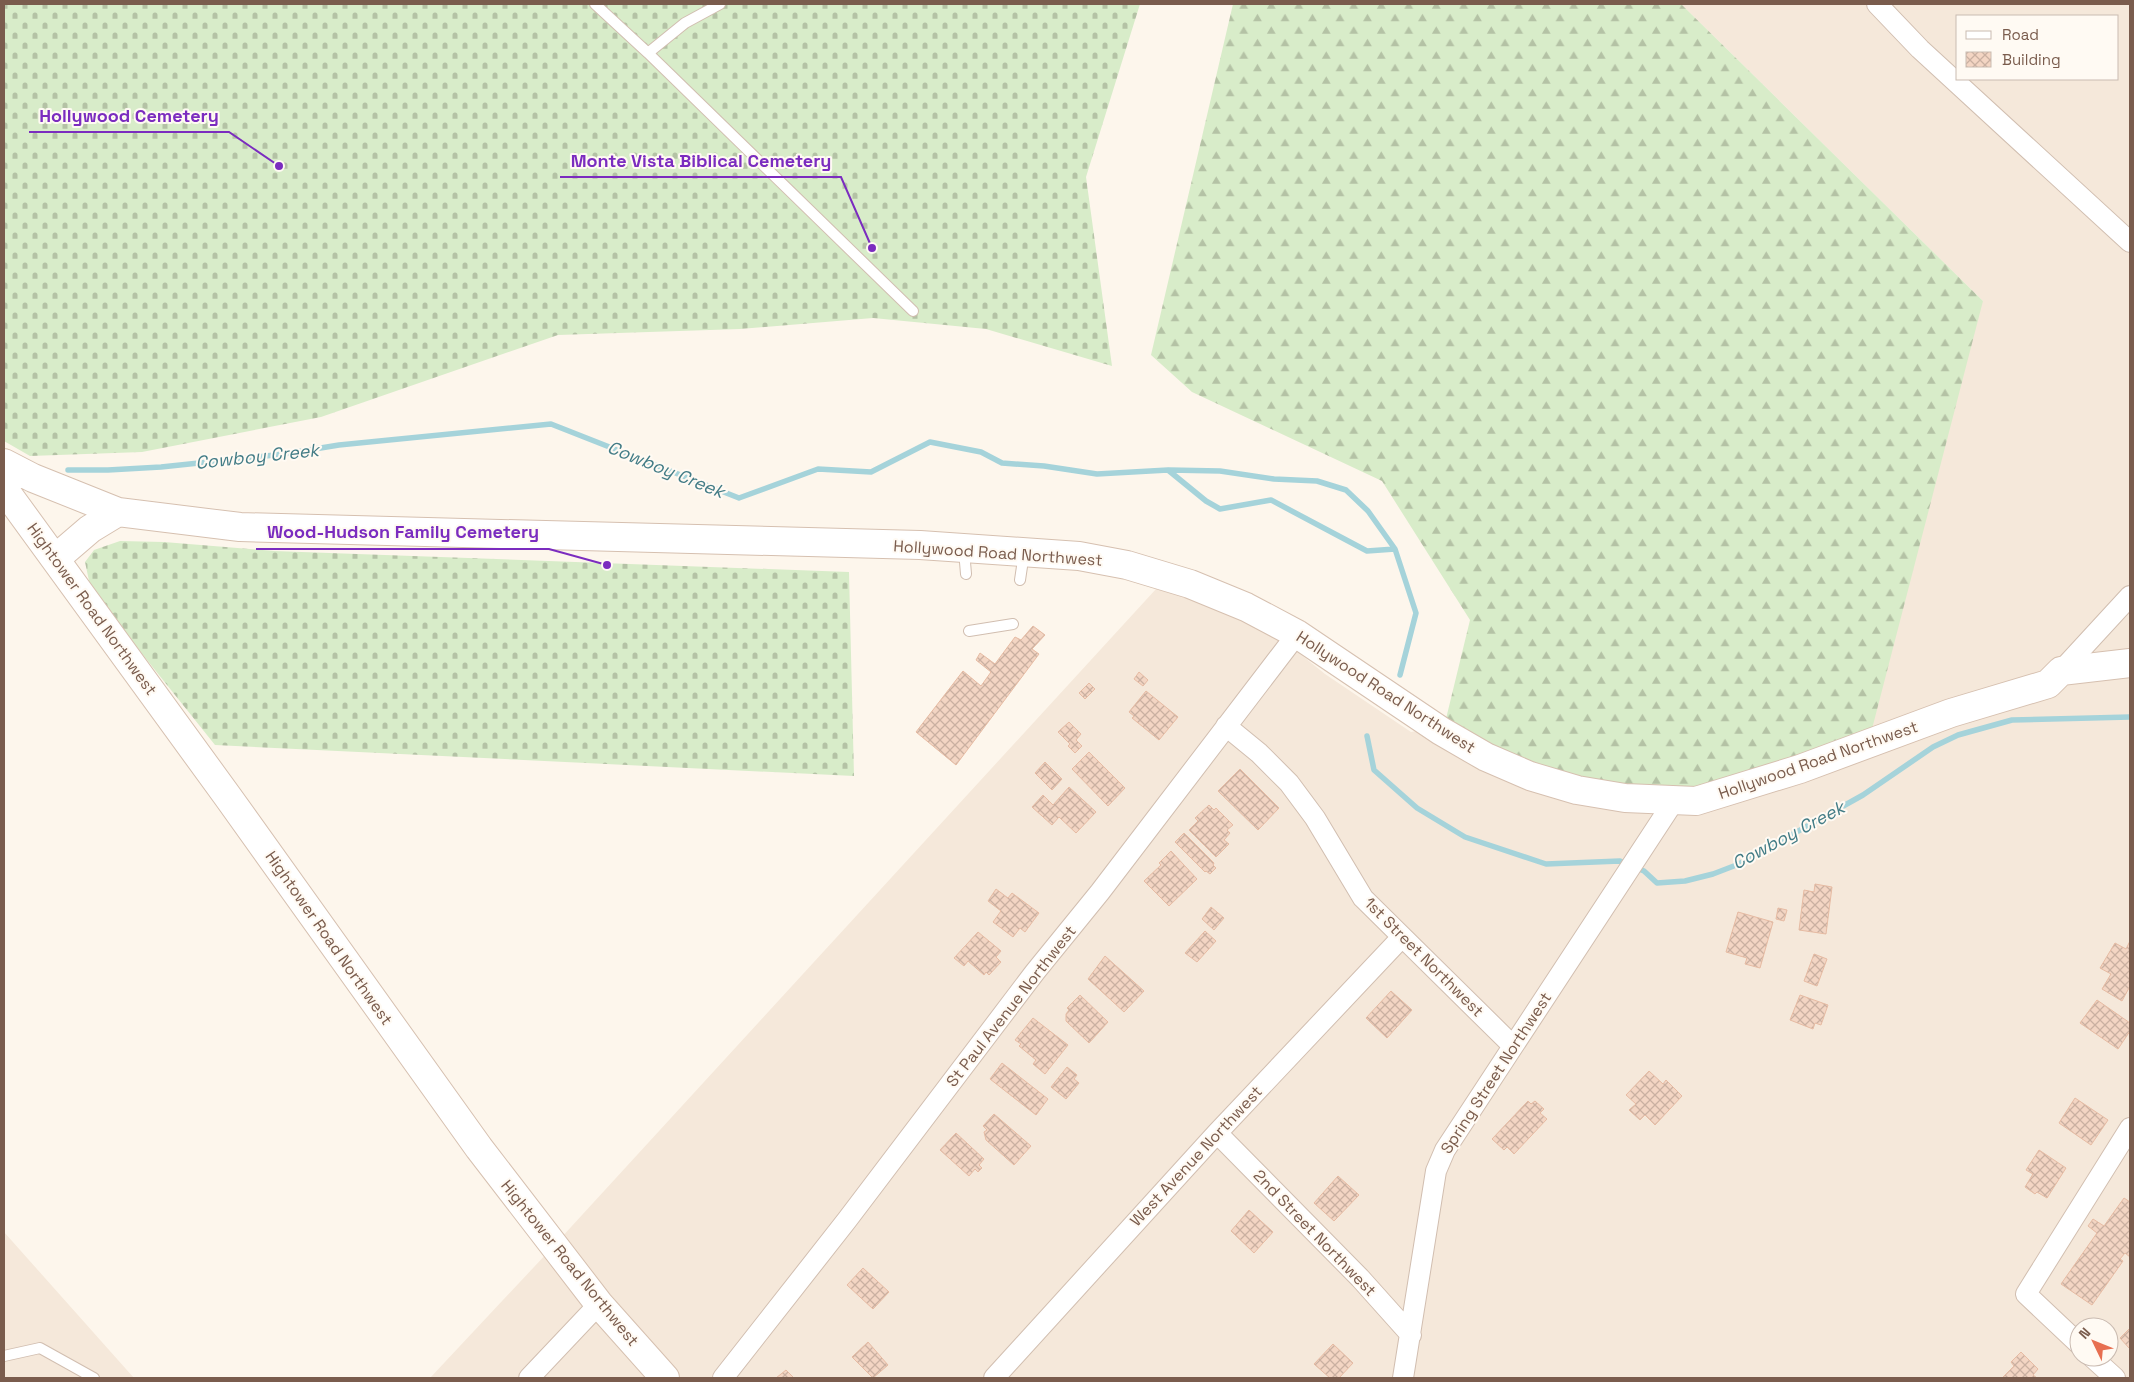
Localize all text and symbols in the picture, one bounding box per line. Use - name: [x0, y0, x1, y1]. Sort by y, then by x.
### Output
- legend: [1956, 15, 2119, 80]
- text: Road: [2002, 25, 2039, 44]
- text: Building: [2002, 50, 2061, 69]
- callout: Hollywood Cemetery: [29, 99, 229, 132]
- text: Hollywood Cemetery: [39, 104, 219, 127]
- callout: Monte Vista Biblical Cemetery: [560, 144, 841, 177]
- text: Monte Vista Biblical Cemetery: [571, 149, 831, 172]
- water label: Cowboy Creek: [604, 435, 730, 504]
- water label: Cowboy Creek: [194, 438, 322, 474]
- callout: Wood-Hudson Family Cemetery: [256, 516, 549, 549]
- street label: Hightower Road Northwest: [22, 519, 162, 699]
- text: Wood-Hudson Family Cemetery: [267, 520, 539, 543]
- street label: Hollywood Road Northwest: [893, 535, 1103, 571]
- street label: Hollywood Road Northwest: [1292, 626, 1480, 758]
- street label: Hollywood Road Northwest: [1715, 716, 1921, 804]
- water label: Cowboy Creek: [1728, 795, 1850, 874]
- street label: Hightower Road Northwest: [261, 847, 397, 1029]
- street label: 1st Street Northwest: [1360, 893, 1488, 1021]
- street label: St Paul Avenue Northwest: [941, 921, 1081, 1091]
- street label: Spring Street Northwest: [1436, 988, 1556, 1158]
- street label: West Avenue Northwest: [1125, 1081, 1267, 1231]
- street label: 2nd Street Northwest: [1249, 1165, 1381, 1301]
- street label: Hightower Road Northwest: [496, 1176, 644, 1350]
- north arrow: [2069, 1317, 2119, 1367]
- text: N: [2075, 1324, 2094, 1343]

